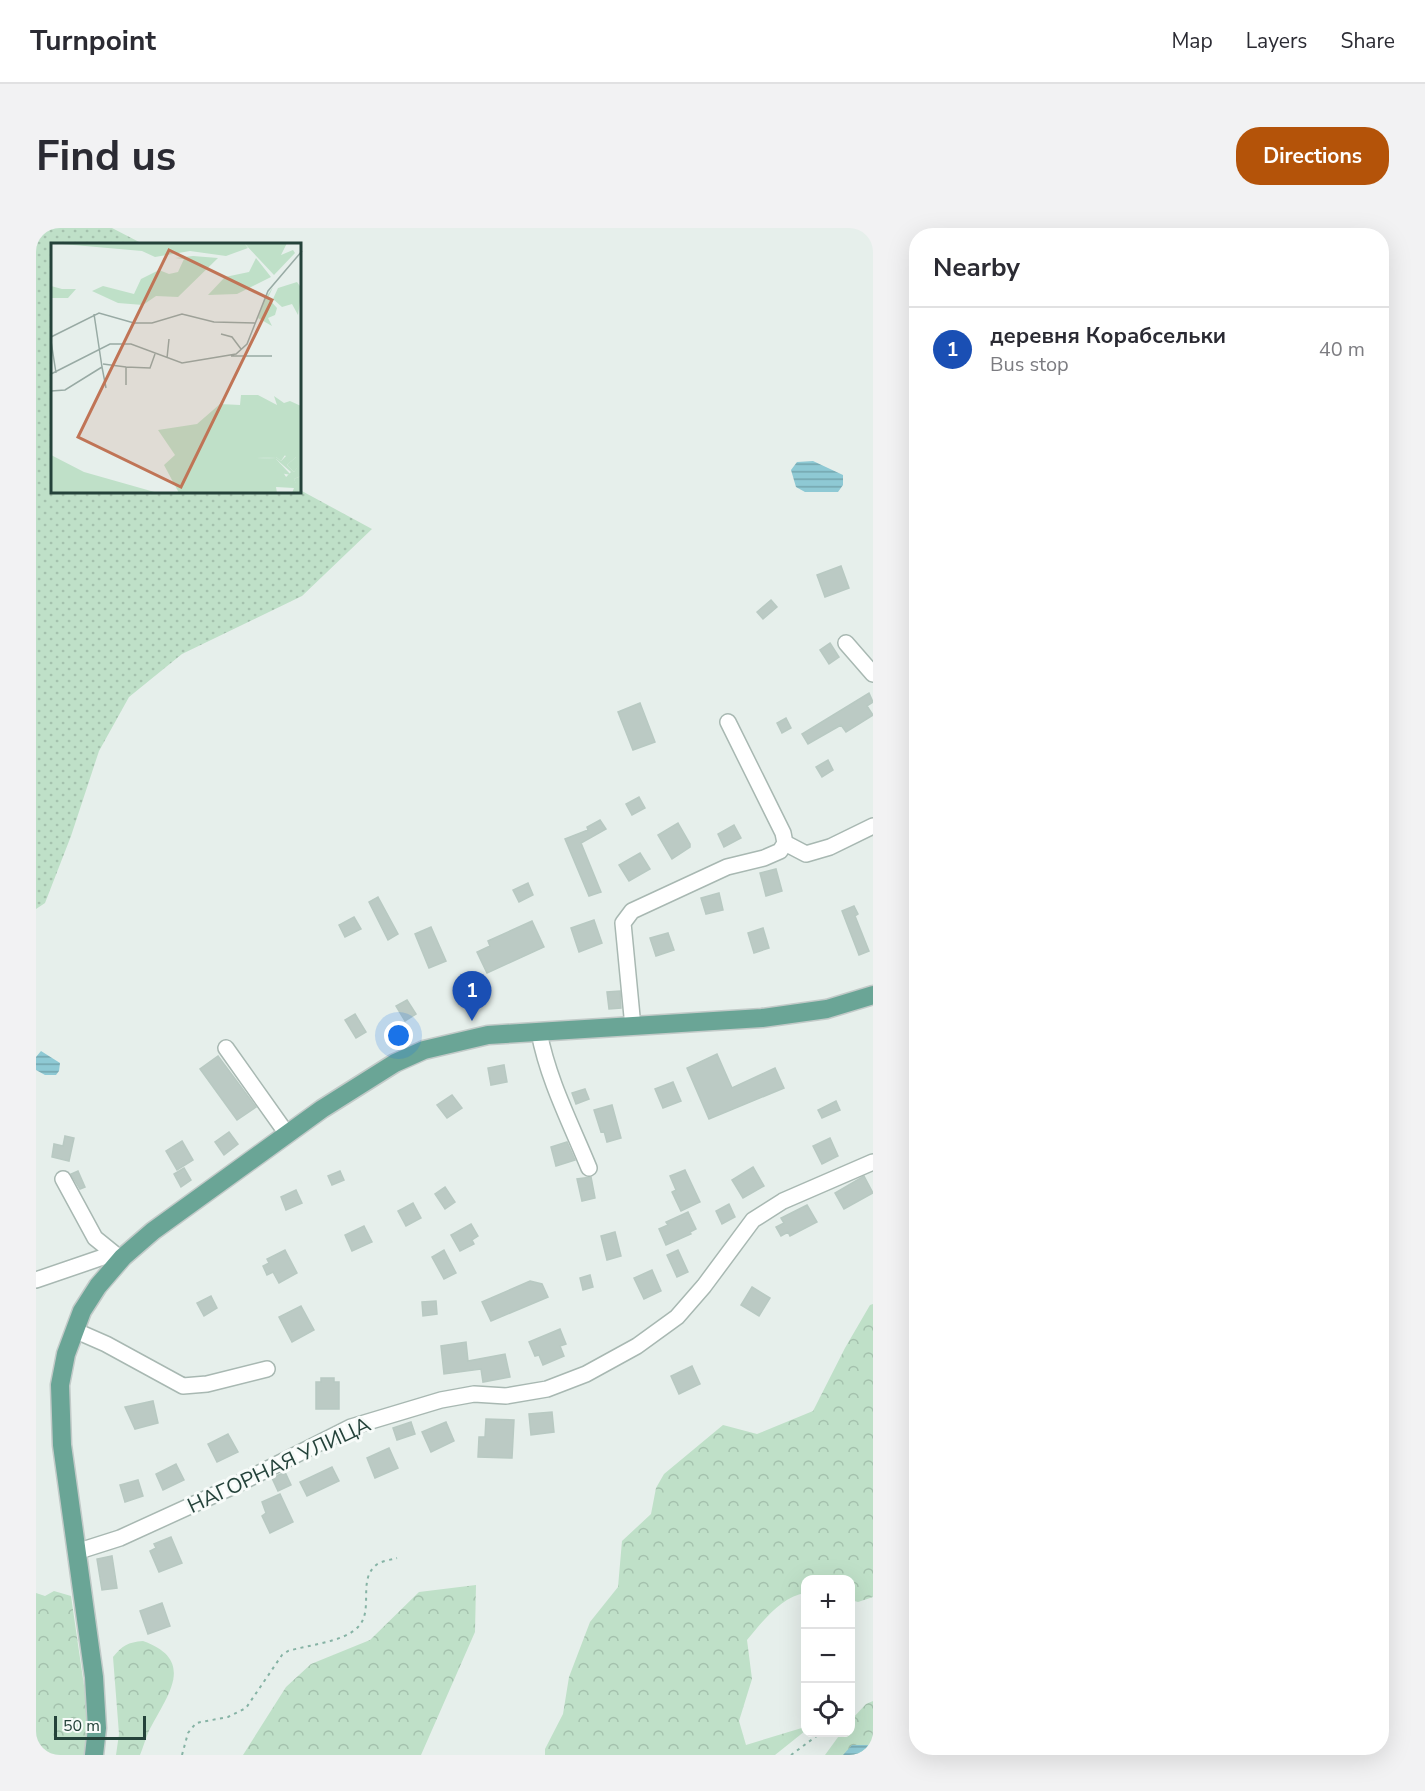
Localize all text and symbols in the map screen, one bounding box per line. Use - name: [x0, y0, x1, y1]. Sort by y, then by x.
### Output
- text: Turnpoint: [30, 22, 156, 60]
- text: Map: [1171, 27, 1213, 55]
- text: Layers: [1246, 27, 1307, 55]
- text: Share: [1340, 27, 1395, 55]
- button: Directions: [1236, 127, 1389, 185]
- text: Find us: [36, 128, 176, 185]
- inset map: [51, 243, 302, 494]
- text: Nearby: [933, 250, 1020, 285]
- text: деревня Корабсельки: [990, 321, 1226, 351]
- text: 1: [947, 336, 959, 363]
- text: 40 m: [1319, 336, 1365, 363]
- text: Bus stop: [990, 351, 1069, 378]
- pin: 1: [452, 972, 492, 1021]
- your location: [384, 1021, 413, 1050]
- street label: НАГОРНАЯ УЛИЦА: [183, 1410, 375, 1520]
- map controls: [801, 1575, 855, 1737]
- button: +: [801, 1575, 855, 1629]
- button: −: [801, 1629, 855, 1683]
- button: locate: [801, 1683, 855, 1737]
- scale bar: [54, 1713, 146, 1740]
- text: 50 m: [63, 1715, 100, 1737]

